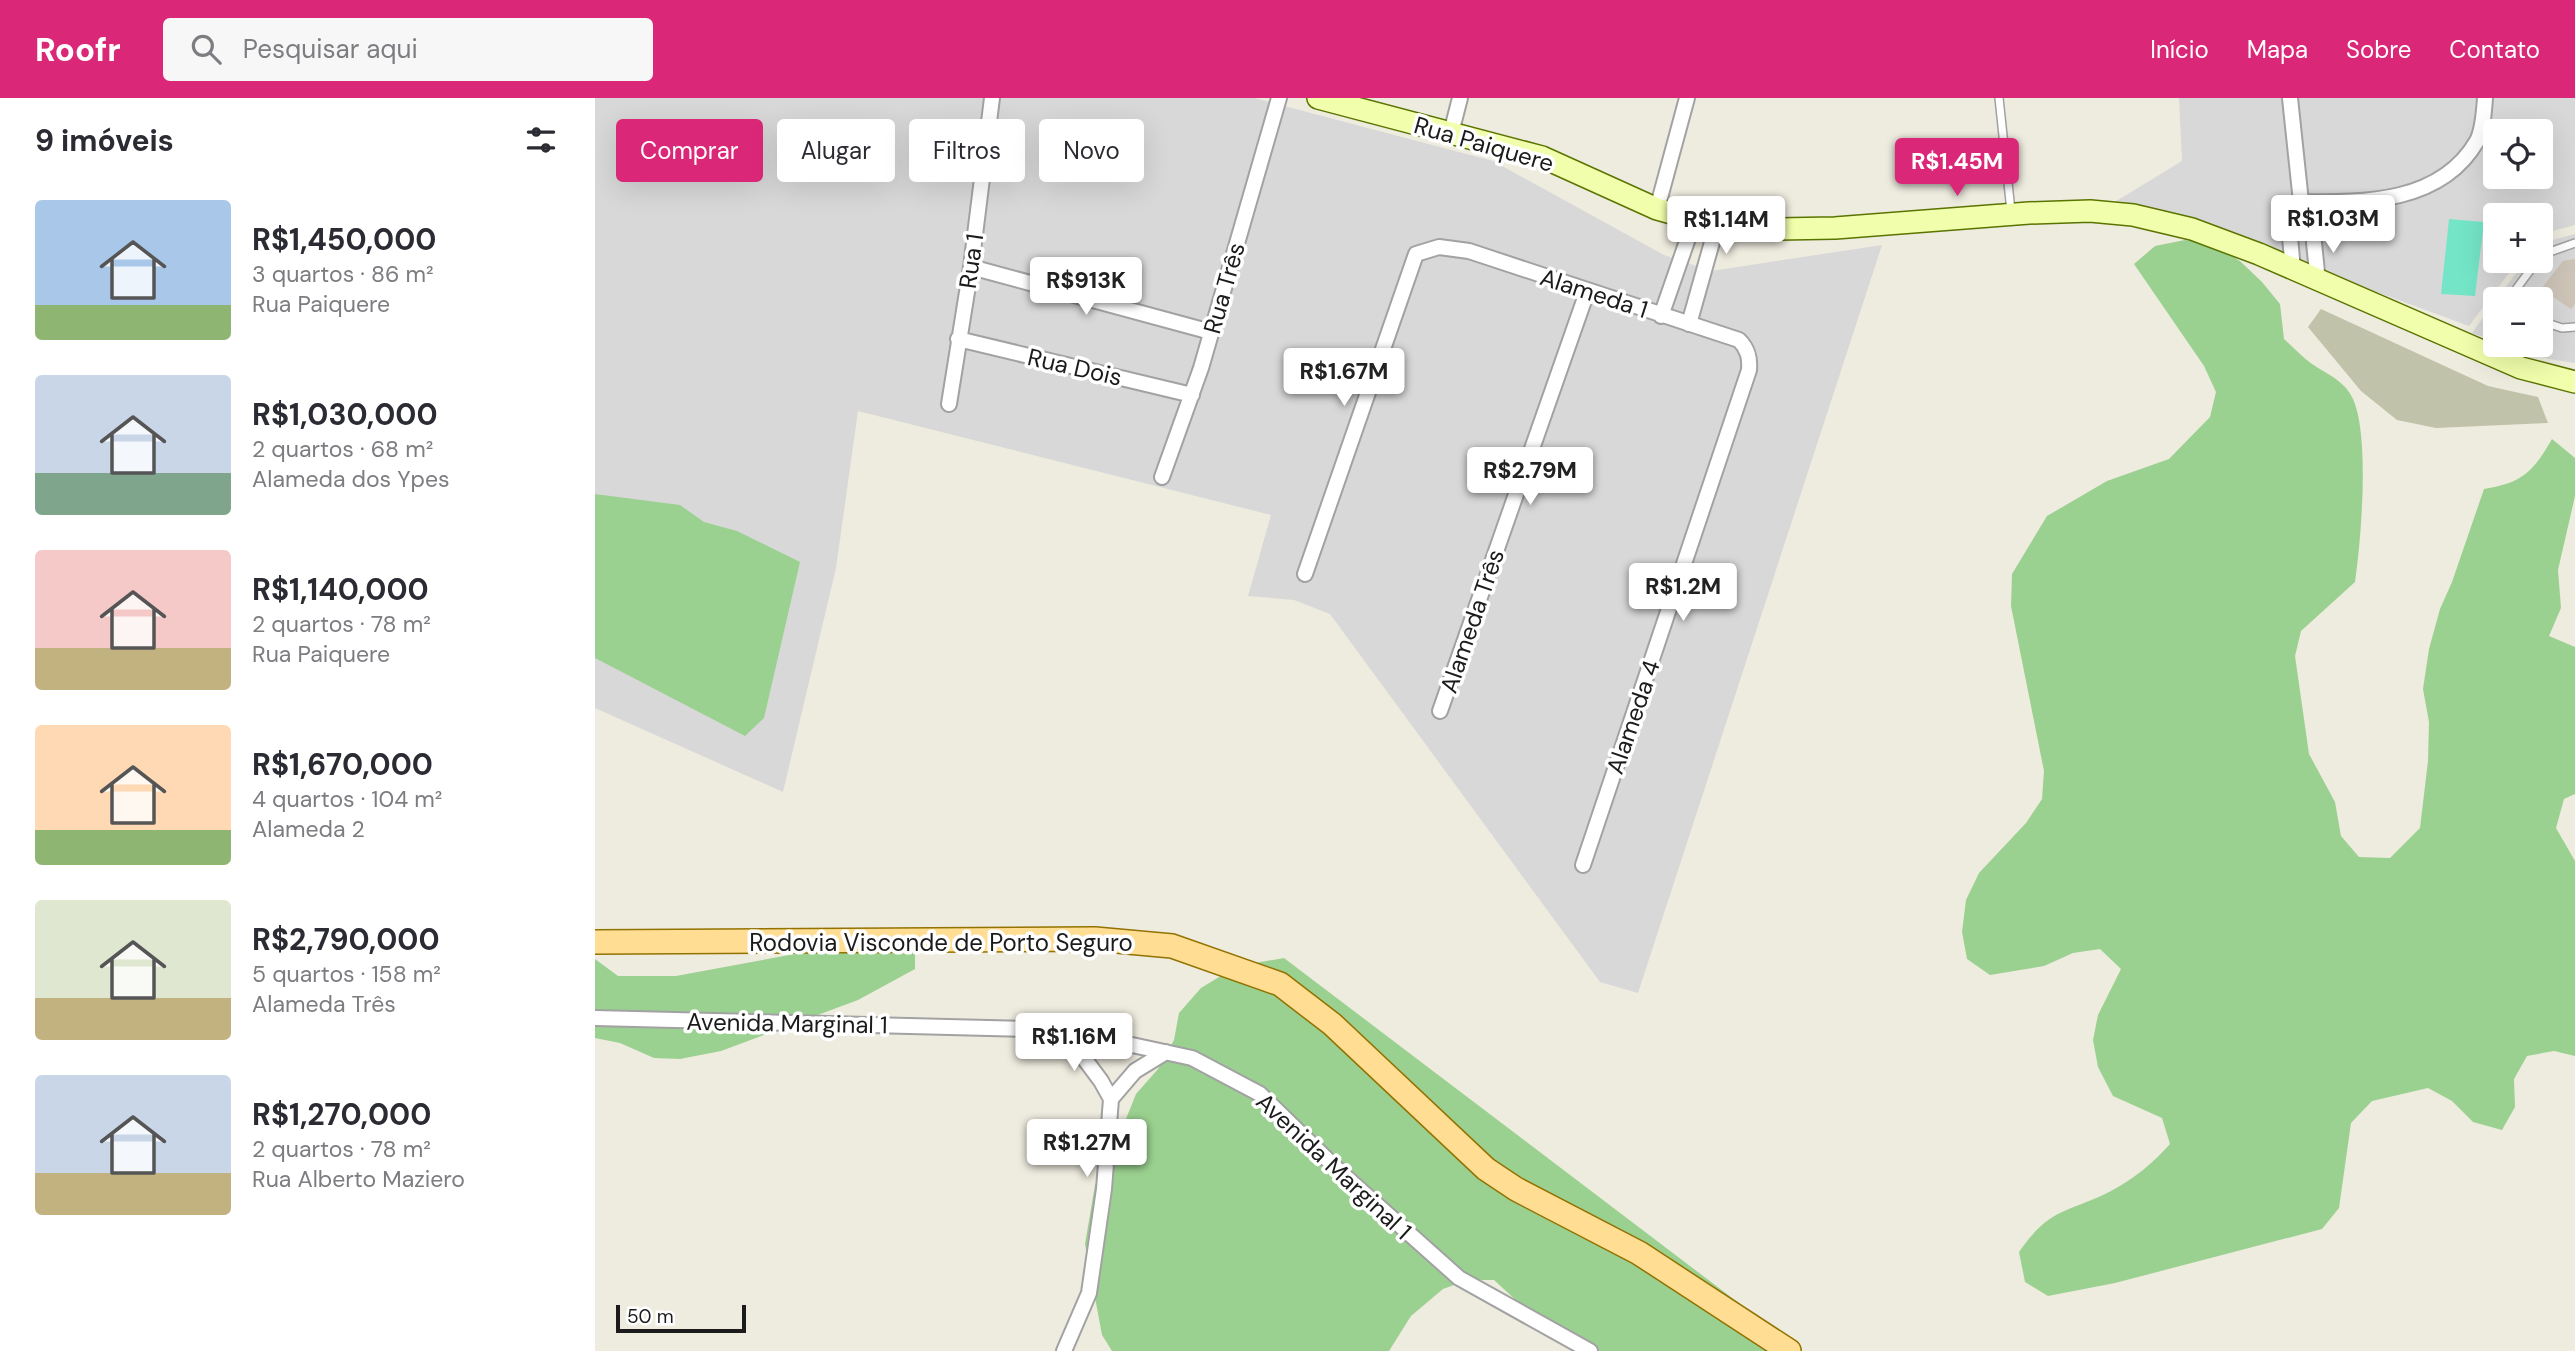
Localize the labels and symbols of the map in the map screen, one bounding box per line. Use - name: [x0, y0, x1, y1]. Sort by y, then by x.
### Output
- street label: Rua Paiquere: [1410, 109, 1558, 179]
- pin: R$1.45M: [1892, 139, 2022, 198]
- pin: R$1.03M: [2268, 195, 2398, 255]
- pin: R$1.14M: [1661, 197, 1791, 256]
- street label: Rua 1: [952, 232, 990, 290]
- street label: Rua Três: [1196, 239, 1252, 337]
- pin: R$913K: [1029, 258, 1143, 317]
- street label: Alameda 1: [1536, 261, 1652, 325]
- street label: Rua Dois: [1025, 341, 1125, 393]
- pin: R$1.67M: [1279, 348, 1409, 408]
- pin: R$2.79M: [1465, 448, 1595, 507]
- street label: Alameda Três: [1433, 545, 1511, 697]
- pin: R$1.2M: [1626, 564, 1740, 623]
- street label: Alameda 4: [1599, 656, 1667, 778]
- street label: Rodovia Visconde de Porto Seguro: [749, 927, 1133, 958]
- street label: Avenida Marginal 1: [686, 1006, 888, 1040]
- pin: R$1.16M: [1009, 1014, 1139, 1073]
- street label: Avenida Marginal 1: [1250, 1086, 1418, 1246]
- pin: R$1.27M: [1022, 1119, 1152, 1179]
- scale bar: [616, 1302, 745, 1334]

